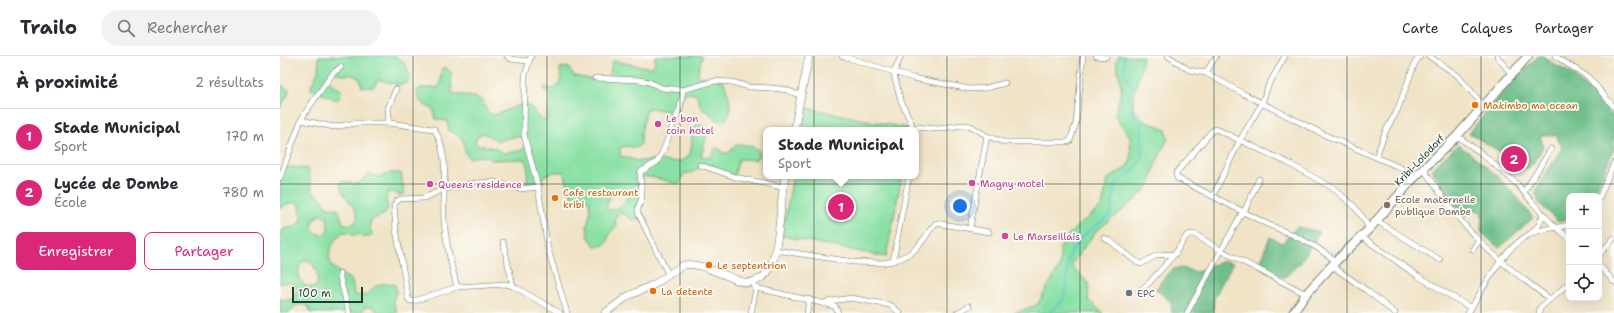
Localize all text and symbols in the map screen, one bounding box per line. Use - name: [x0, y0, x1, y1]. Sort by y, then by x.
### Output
- search box: [101, 10, 381, 46]
- text: Trailo: [20, 15, 77, 40]
- icon: search: [115, 17, 137, 39]
- text: Rechercher: [147, 18, 228, 38]
- text: Carte: [1402, 19, 1439, 37]
- text: Calques: [1461, 19, 1513, 37]
- text: Partager: [1535, 19, 1594, 37]
- text: À proximité: [16, 71, 118, 93]
- text: 2 résultats: [195, 74, 264, 91]
- place label: Makimbo ma ocean: [1483, 99, 1578, 112]
- marker: Makimbo ma ocean: [1470, 100, 1480, 110]
- place label: Le bon coin hotel: [666, 112, 714, 137]
- text: Stade Municipal: [54, 118, 180, 138]
- marker: Le bon coin hotel: [653, 119, 663, 129]
- popup: [763, 127, 919, 179]
- text: 1: [26, 128, 32, 145]
- text: 170 m: [226, 128, 264, 145]
- street label: Kribi-Lolodorf: [1392, 132, 1447, 189]
- text: Stade Municipal: [778, 135, 904, 155]
- text: Sport: [54, 138, 87, 155]
- pin: 2: [1501, 144, 1527, 174]
- text: Sport: [778, 155, 811, 172]
- text: Lycée de Dombe: [54, 174, 178, 194]
- place label: Magny motel: [980, 177, 1044, 190]
- place label: Queens residence: [438, 178, 522, 191]
- marker: Magny motel: [967, 178, 977, 188]
- marker: Queens residence: [425, 179, 435, 189]
- text: 2: [24, 184, 34, 201]
- text: 780 m: [222, 184, 264, 201]
- place label: Cafe restaurant kribi: [563, 186, 639, 211]
- pin: 1: [828, 192, 854, 222]
- marker: Cafe restaurant kribi: [550, 193, 560, 203]
- place label: Ecole maternelle publique Dombe: [1395, 193, 1476, 218]
- map controls: [1566, 193, 1602, 301]
- button: +: [1566, 193, 1602, 229]
- text: École: [54, 194, 87, 211]
- your location: [950, 196, 970, 216]
- marker: Ecole maternelle publique Dombe: [1382, 200, 1392, 210]
- button: −: [1566, 229, 1602, 265]
- place label: Le Marseillais: [1013, 230, 1080, 243]
- marker: Le Marseillais: [1000, 231, 1010, 241]
- button: Enregistrer: [16, 232, 136, 270]
- button: Partager: [144, 232, 264, 270]
- place label: Le septentrion: [717, 259, 786, 272]
- marker: Le septentrion: [704, 260, 714, 270]
- button: locate: [1566, 265, 1602, 301]
- scale bar: [292, 285, 363, 304]
- place label: La detente: [661, 285, 714, 298]
- text: 100 m: [298, 286, 331, 301]
- marker: La detente: [648, 286, 658, 296]
- place label: EPC: [1137, 287, 1155, 300]
- marker: EPC: [1124, 288, 1134, 298]

